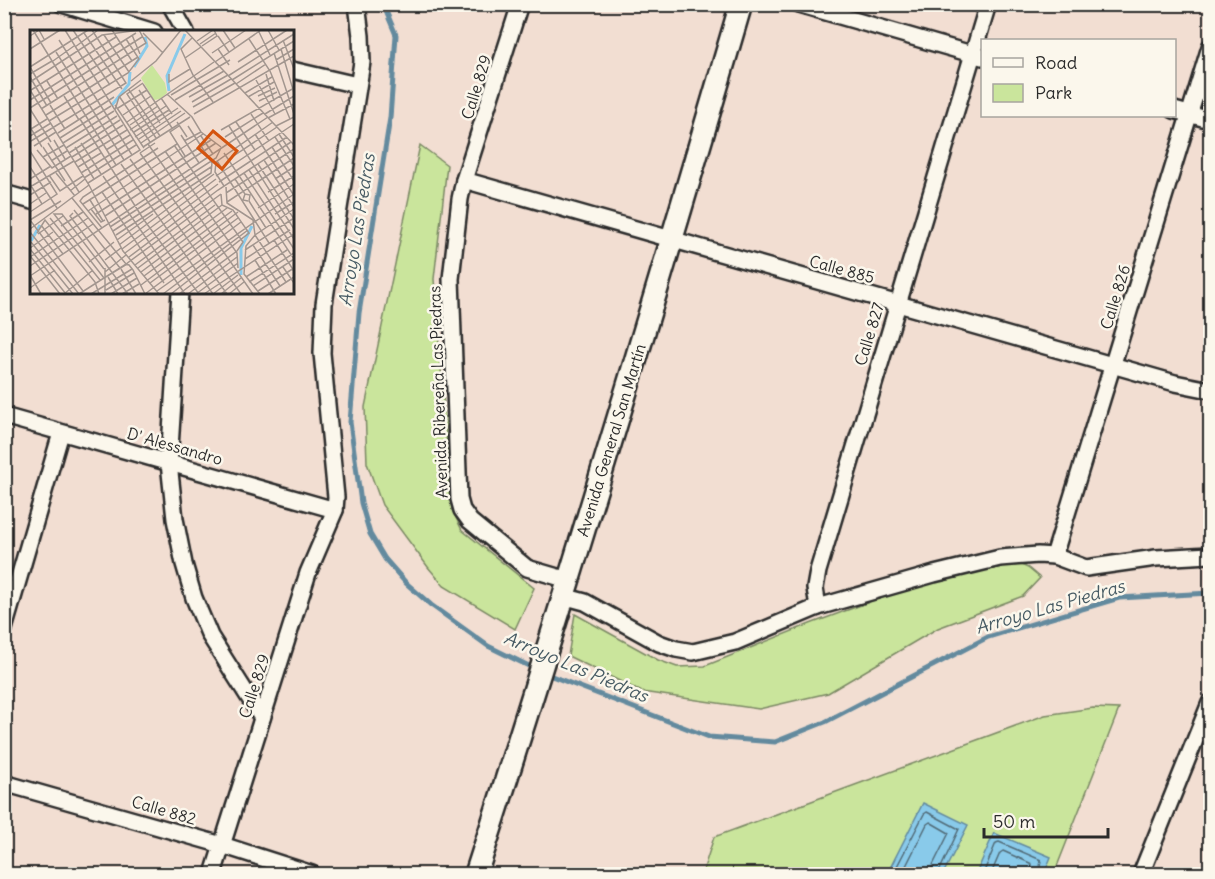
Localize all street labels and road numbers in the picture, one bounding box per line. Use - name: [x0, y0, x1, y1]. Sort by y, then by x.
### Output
- street label: Calle 829: [457, 52, 495, 122]
- street label: Calle 885: [807, 251, 877, 287]
- street label: Calle 826: [1096, 262, 1134, 332]
- street label: Avenida Ribereña Las Piedras: [424, 285, 452, 499]
- street label: Calle 827: [850, 300, 888, 368]
- street label: Avenida General San Martín: [572, 341, 650, 539]
- street label: D' Alessandro: [125, 423, 225, 469]
- street label: Calle 829: [234, 651, 274, 721]
- street label: Calle 882: [129, 791, 199, 829]

